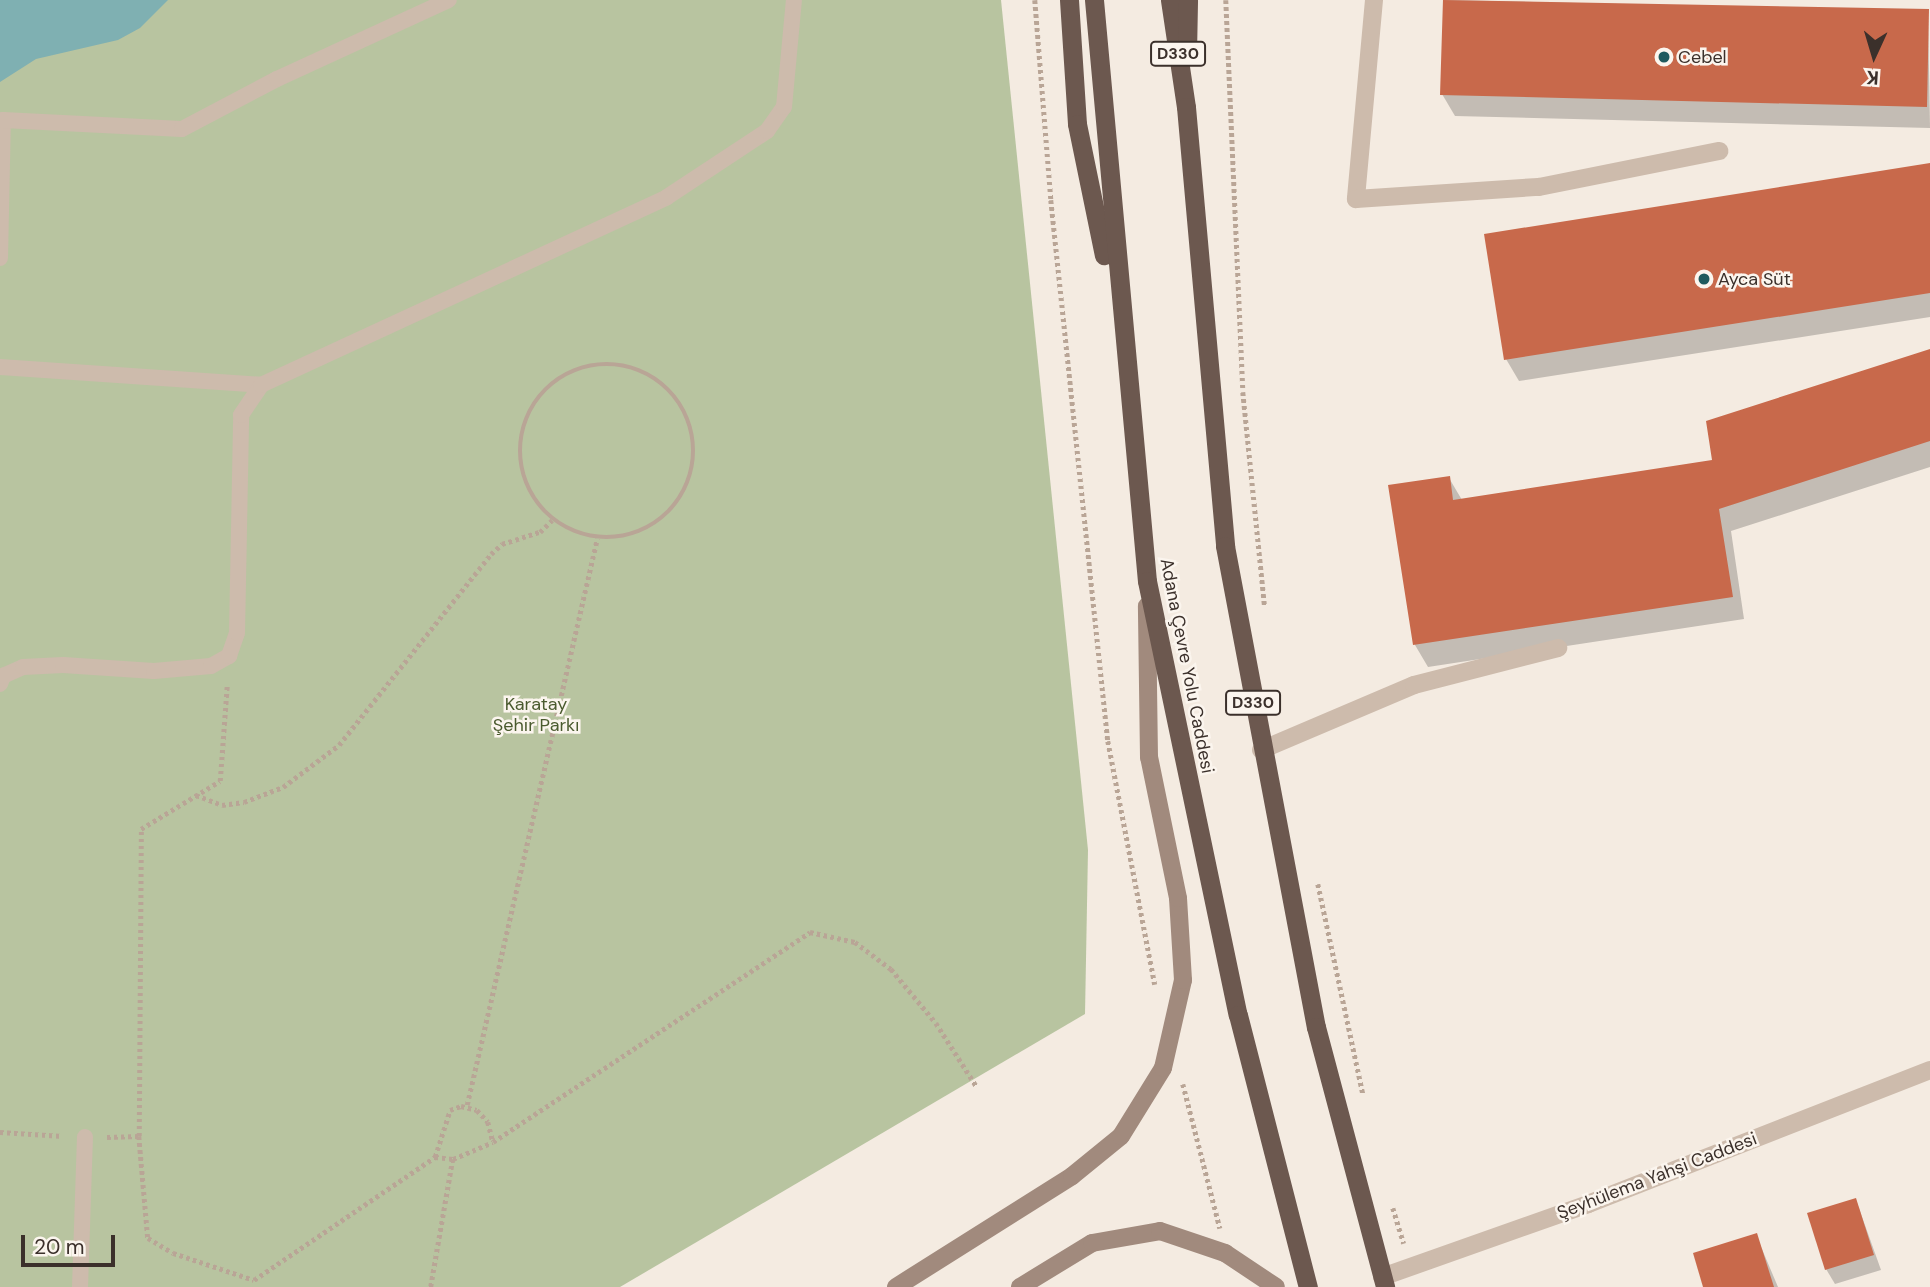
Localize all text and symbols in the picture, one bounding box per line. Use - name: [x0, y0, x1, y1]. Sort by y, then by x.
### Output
- north arrow: [1839, 21, 1909, 91]
- road number: D330: [1150, 42, 1206, 66]
- place label: Cebel: [1678, 46, 1727, 68]
- marker: Cebel: [1656, 49, 1672, 65]
- text: K: [1865, 65, 1880, 90]
- place label: Ayca Süt: [1718, 268, 1791, 290]
- marker: Ayca Süt: [1696, 271, 1712, 287]
- street label: Adana Çevre Yolu Caddesi: [1156, 557, 1218, 775]
- road number: D330: [1225, 690, 1281, 716]
- park label: Karatay Şehir Parkı: [493, 694, 579, 736]
- street label: Şeyhülema Yahşi Caddesi: [1554, 1128, 1760, 1224]
- scale bar: [24, 1220, 119, 1264]
- text: 20 m: [34, 1233, 85, 1261]

